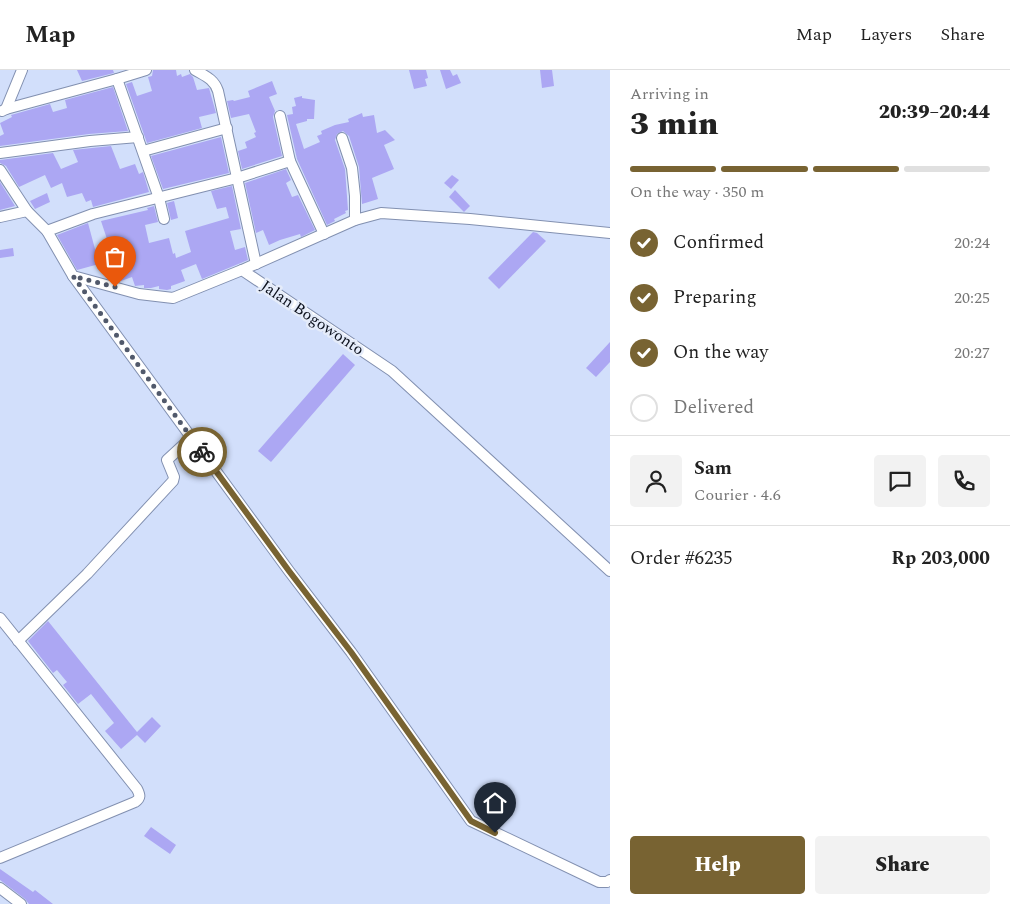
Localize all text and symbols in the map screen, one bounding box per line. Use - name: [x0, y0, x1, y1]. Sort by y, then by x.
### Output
- text: Map: [25, 17, 75, 53]
- text: Map: [796, 21, 832, 48]
- text: Layers: [860, 21, 912, 48]
- text: Share: [940, 21, 985, 48]
- text: Arriving in: [630, 82, 709, 106]
- text: 20:39–20:44: [879, 98, 990, 127]
- text: 3 min: [630, 100, 718, 149]
- text: On the way · 350 m: [630, 180, 764, 204]
- text: Confirmed: [673, 228, 764, 257]
- icon: check: [630, 229, 658, 257]
- text: 20:24: [954, 231, 990, 255]
- pin: [94, 236, 136, 287]
- icon: bag: [101, 243, 129, 271]
- street label: Jalan Bogowonto: [256, 274, 369, 361]
- text: Preparing: [673, 283, 757, 312]
- icon: check: [630, 284, 658, 312]
- text: 20:25: [954, 286, 990, 310]
- text: On the way: [673, 338, 769, 367]
- icon: check: [630, 339, 658, 367]
- text: 20:27: [954, 341, 990, 365]
- text: Delivered: [673, 393, 754, 422]
- courier: [177, 427, 227, 477]
- icon: bike: [188, 438, 216, 466]
- text: Sam: [694, 454, 732, 483]
- button: person: [630, 455, 682, 507]
- button: chat: [874, 455, 926, 507]
- button: phone: [938, 455, 990, 507]
- text: Courier · 4.6: [694, 483, 781, 507]
- text: Order #6235: [630, 544, 733, 573]
- text: Rp 203,000: [891, 544, 990, 573]
- pin: [474, 782, 516, 833]
- icon: home: [481, 789, 509, 817]
- button: Help: [630, 836, 805, 894]
- button: Share: [815, 836, 990, 894]

